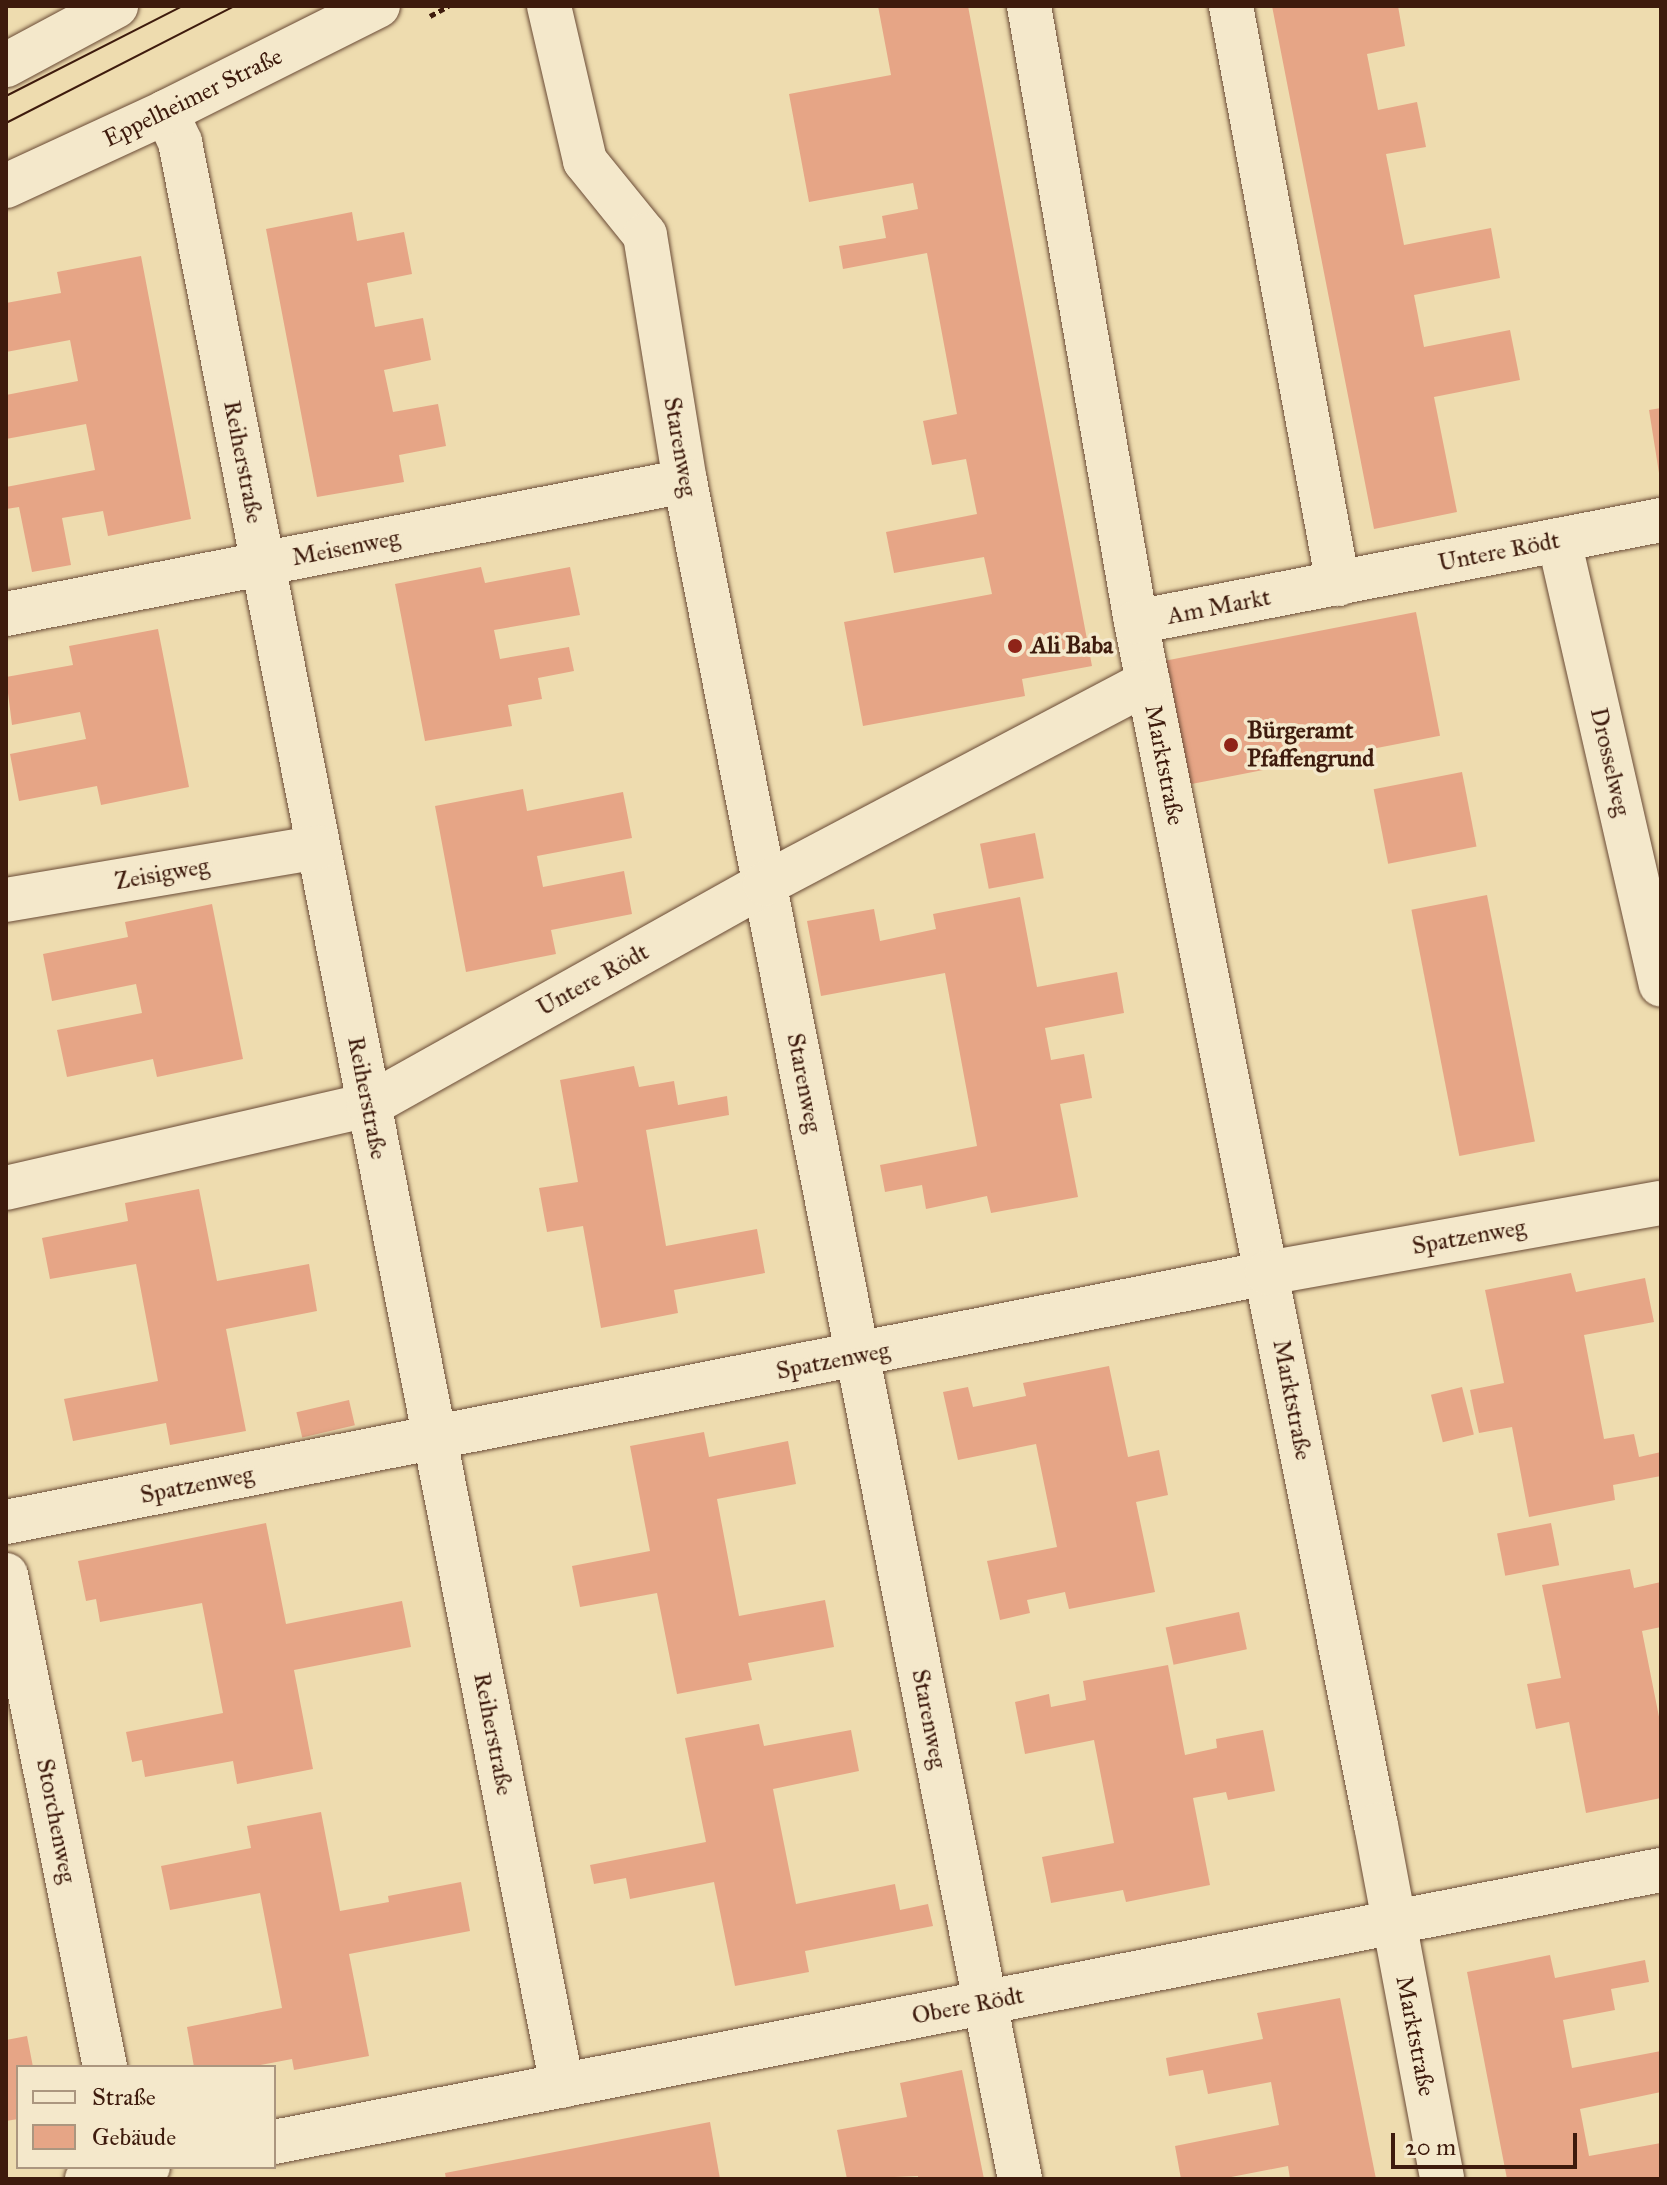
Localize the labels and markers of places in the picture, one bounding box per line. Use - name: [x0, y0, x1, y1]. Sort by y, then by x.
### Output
- place label: Ali Baba: [1031, 632, 1113, 660]
- marker: Ali Baba: [1006, 637, 1024, 655]
- place label: Bürgeramt Pfaffengrund: [1247, 717, 1374, 773]
- marker: Bürgeramt Pfaffengrund: [1222, 736, 1240, 754]

